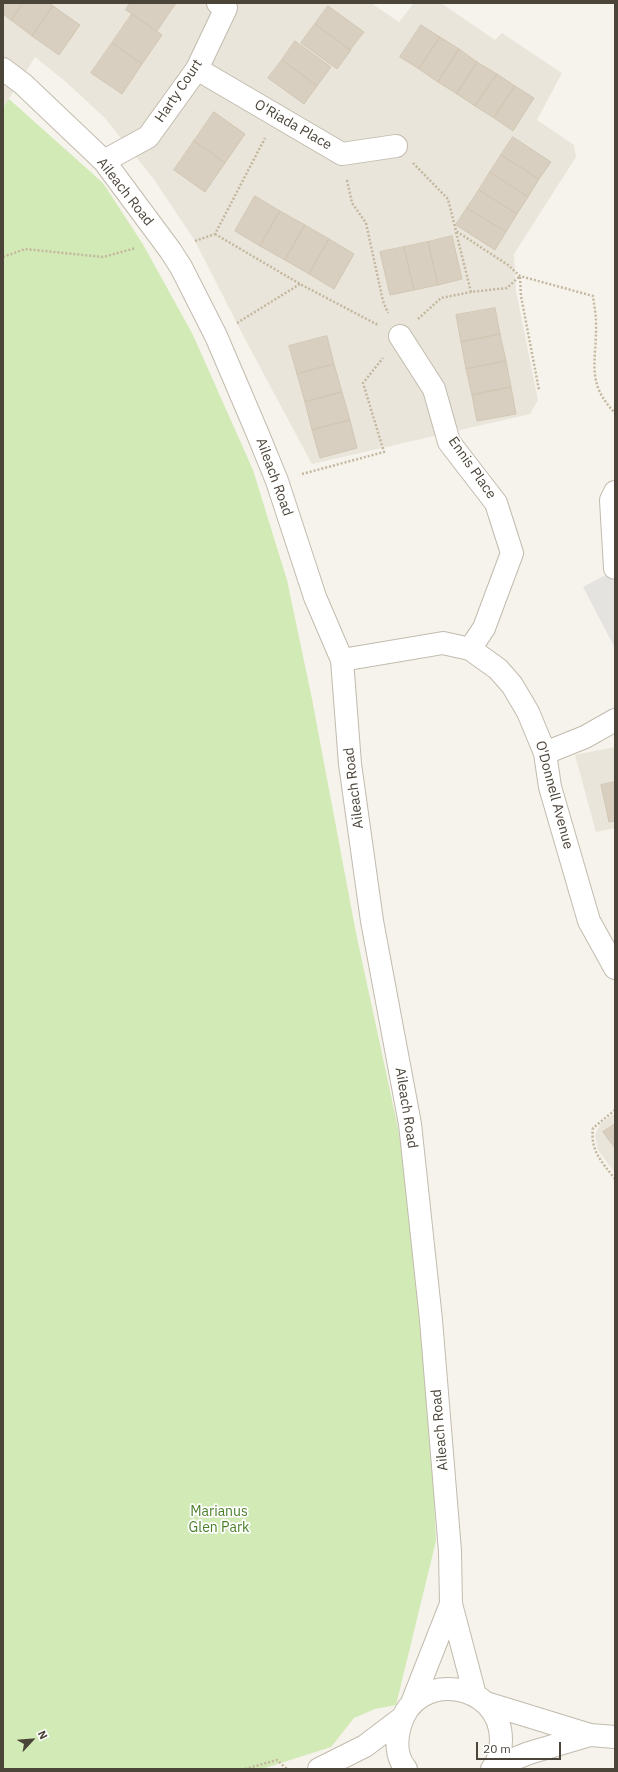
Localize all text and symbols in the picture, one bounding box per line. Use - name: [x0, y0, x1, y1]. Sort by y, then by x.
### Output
- street label: Harty Court: [152, 56, 206, 126]
- street label: O'Riada Place: [251, 96, 335, 154]
- street label: Aileach Road: [93, 155, 157, 229]
- street label: Ennis Place: [444, 434, 500, 502]
- street label: Aileach Road: [252, 436, 296, 518]
- street label: O'Donnell Avenue: [531, 739, 577, 851]
- street label: Aileach Road: [341, 746, 367, 830]
- street label: Aileach Road: [391, 1066, 421, 1150]
- street label: Aileach Road: [428, 1388, 452, 1472]
- park label: Marianus Glen Park: [189, 1504, 249, 1536]
- north arrow: [12, 1720, 52, 1760]
- text: N: [35, 1728, 51, 1741]
- scale bar: [478, 1734, 563, 1760]
- text: 20 m: [483, 1741, 511, 1756]

